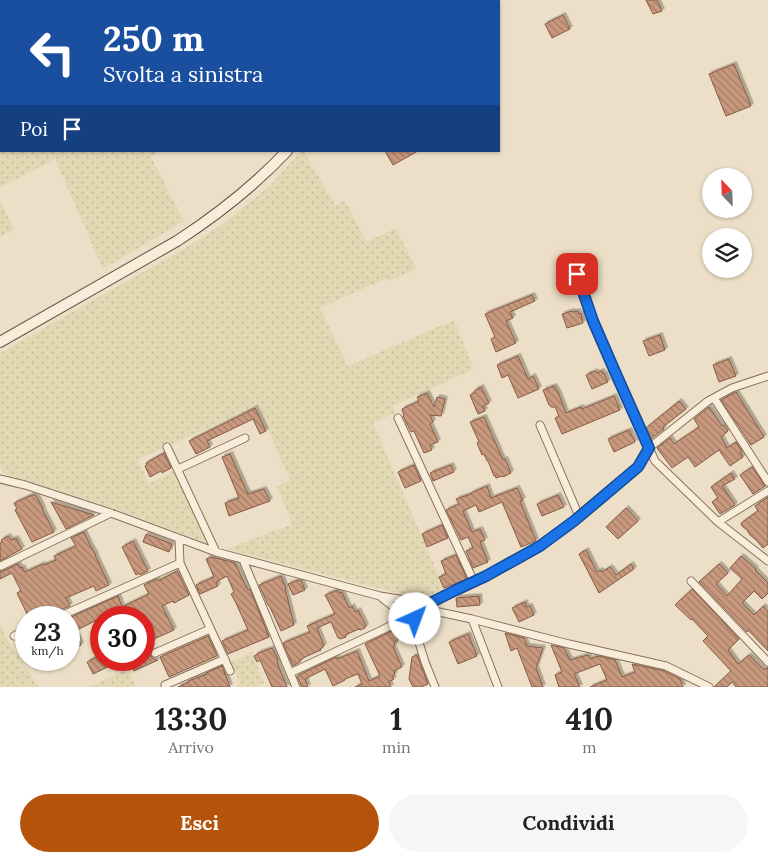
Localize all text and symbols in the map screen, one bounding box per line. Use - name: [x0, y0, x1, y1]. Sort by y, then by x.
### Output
- text: 250 m: [103, 16, 204, 61]
- icon: left: [20, 20, 85, 85]
- text: Svolta a sinistra: [103, 60, 263, 88]
- icon: arrive: [58, 115, 86, 143]
- text: Poi: [20, 117, 48, 141]
- north arrow: [702, 168, 752, 218]
- map controls: [702, 168, 752, 278]
- button: layers: [702, 228, 752, 278]
- pin: [556, 253, 598, 295]
- icon: arrive: [563, 260, 591, 288]
- position arrow: [388, 592, 440, 644]
- speed limit sign: 30: [90, 606, 155, 671]
- text: 23: [34, 616, 61, 648]
- text: km/h: [31, 643, 64, 658]
- text: 13:30: [155, 700, 227, 738]
- text: 1: [390, 700, 402, 738]
- text: 410: [565, 700, 613, 738]
- text: Arrivo: [168, 737, 214, 757]
- text: min: [382, 737, 411, 757]
- text: m: [582, 737, 596, 757]
- button: Esci: [20, 794, 379, 852]
- button: Condividi: [389, 794, 748, 852]

